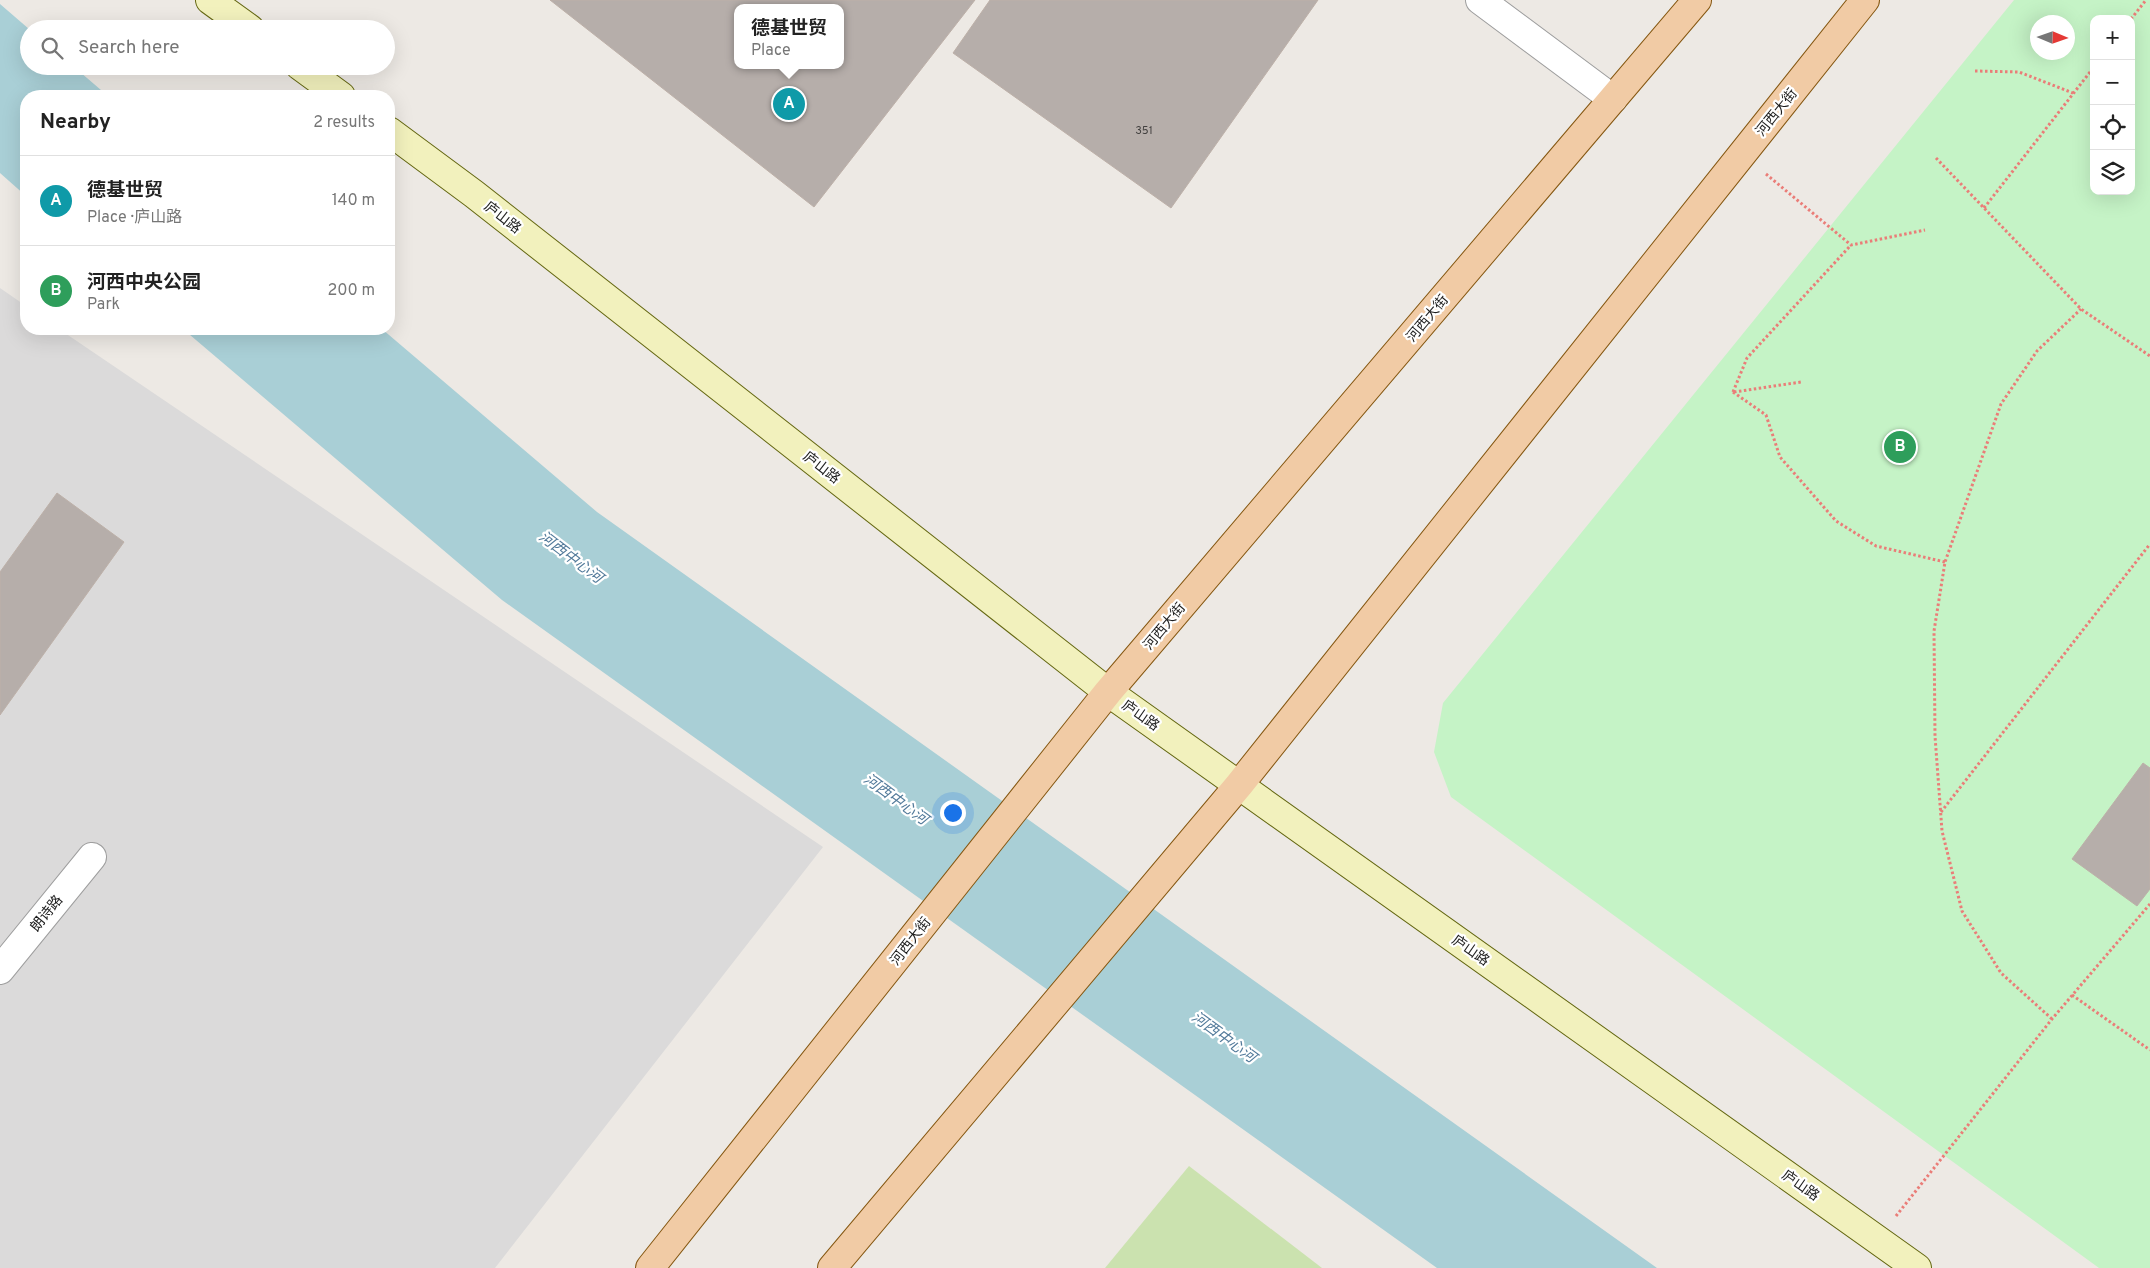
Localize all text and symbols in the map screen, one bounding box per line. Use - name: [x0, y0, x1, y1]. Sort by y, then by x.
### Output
- popup: [734, 4, 844, 69]
- north arrow: [2030, 15, 2075, 60]
- map controls: [2090, 15, 2135, 195]
- button: +: [2090, 15, 2135, 60]
- text: 德基世贸: [751, 17, 827, 41]
- search box: [20, 20, 395, 75]
- icon: search: [38, 34, 66, 62]
- text: Search here: [78, 36, 180, 60]
- text: Place: [751, 41, 791, 61]
- button: −: [2090, 60, 2135, 105]
- pin: A: [773, 85, 805, 123]
- street label: 河西大街: [1753, 86, 1801, 140]
- button: locate: [2090, 105, 2135, 150]
- text: Nearby: [40, 109, 111, 136]
- text: 2 results: [313, 113, 375, 133]
- house number: 351: [1135, 124, 1153, 138]
- button: layers: [2090, 150, 2135, 195]
- text: 德基世贸: [87, 179, 163, 203]
- text: A: [50, 191, 62, 211]
- text: 140 m: [332, 191, 375, 211]
- street label: 庐山路: [480, 199, 524, 238]
- text: Place · 庐山路: [87, 208, 182, 228]
- text: 河西中央公园: [87, 271, 201, 295]
- text: B: [50, 281, 62, 301]
- text: 200 m: [327, 281, 375, 301]
- street label: 河西大街: [1404, 292, 1453, 346]
- text: Park: [87, 295, 120, 315]
- pin: B: [1884, 428, 1916, 466]
- street label: 庐山路: [799, 449, 843, 488]
- water label: 河西中心河: [534, 528, 608, 590]
- street label: 河西大街: [1141, 600, 1190, 654]
- street label: 庐山路: [1118, 697, 1162, 735]
- water label: 河西中心河: [859, 770, 933, 832]
- your location: [940, 800, 966, 826]
- street label: 朗诗路: [27, 892, 67, 936]
- street label: 河西大街: [887, 915, 935, 969]
- street label: 庐山路: [1448, 932, 1492, 970]
- water label: 河西中心河: [1187, 1008, 1261, 1070]
- street label: 庐山路: [1778, 1167, 1822, 1205]

